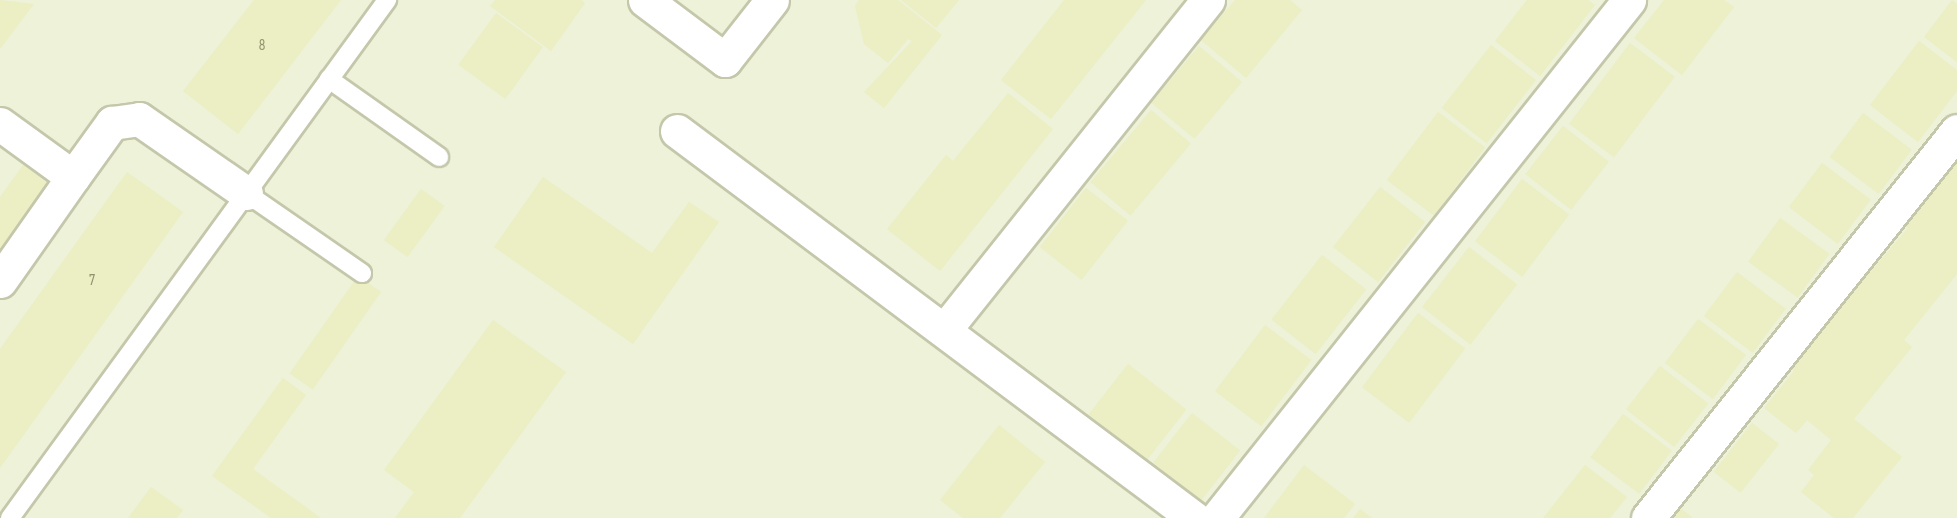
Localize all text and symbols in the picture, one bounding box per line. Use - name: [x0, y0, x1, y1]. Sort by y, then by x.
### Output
- house number: 8: [259, 37, 265, 55]
- house number: 7: [89, 272, 95, 290]

